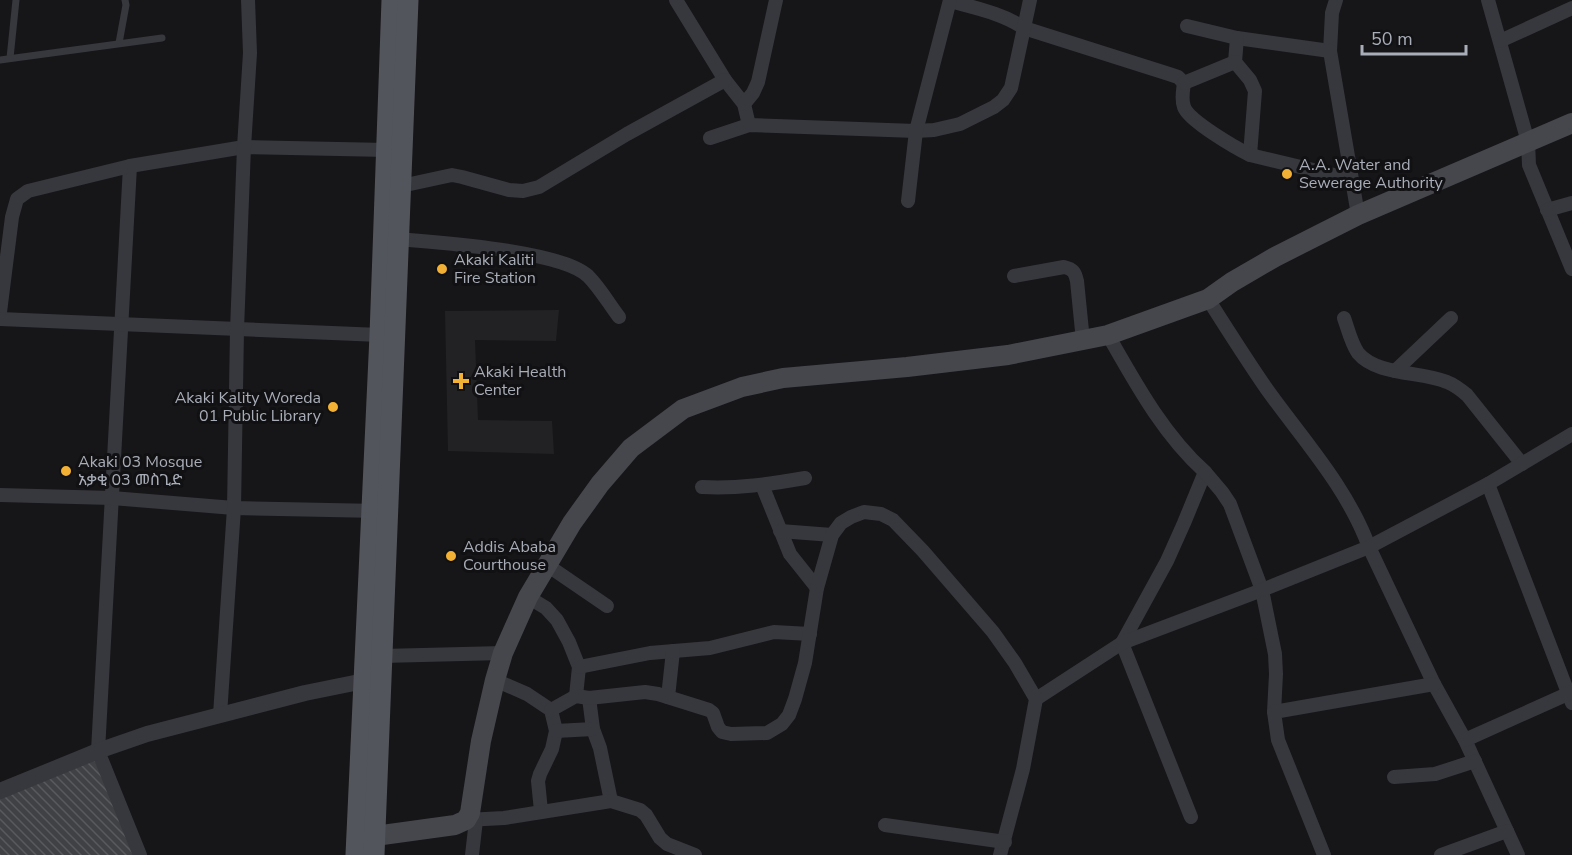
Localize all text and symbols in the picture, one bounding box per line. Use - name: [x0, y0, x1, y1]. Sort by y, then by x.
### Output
- scale bar: [1362, 18, 1466, 56]
- text: 50 m: [1371, 27, 1413, 51]
- place label: A.A. Water and Sewerage Authority: [1299, 154, 1444, 194]
- marker: A.A. Water and Sewerage Authority: [1280, 167, 1294, 181]
- place label: Akaki Kaliti Fire Station: [454, 249, 536, 289]
- marker: Akaki Kaliti Fire Station: [435, 262, 449, 276]
- place label: Akaki Health Center: [474, 361, 566, 401]
- marker: Akaki Health Center: [452, 372, 470, 390]
- place label: Akaki Kality Woreda 01 Public Library: [175, 387, 322, 427]
- marker: Akaki Kality Woreda 01 Public Library: [326, 400, 340, 414]
- place label: Akaki 03 Mosque አቃቂ 03 መስጊድ: [78, 451, 202, 491]
- marker: Akaki 03 Mosque አቃቂ 03 መስጊድ: [59, 464, 73, 478]
- place label: Addis Ababa Courthouse: [463, 536, 556, 576]
- marker: Addis Ababa Courthouse: [444, 549, 458, 563]

